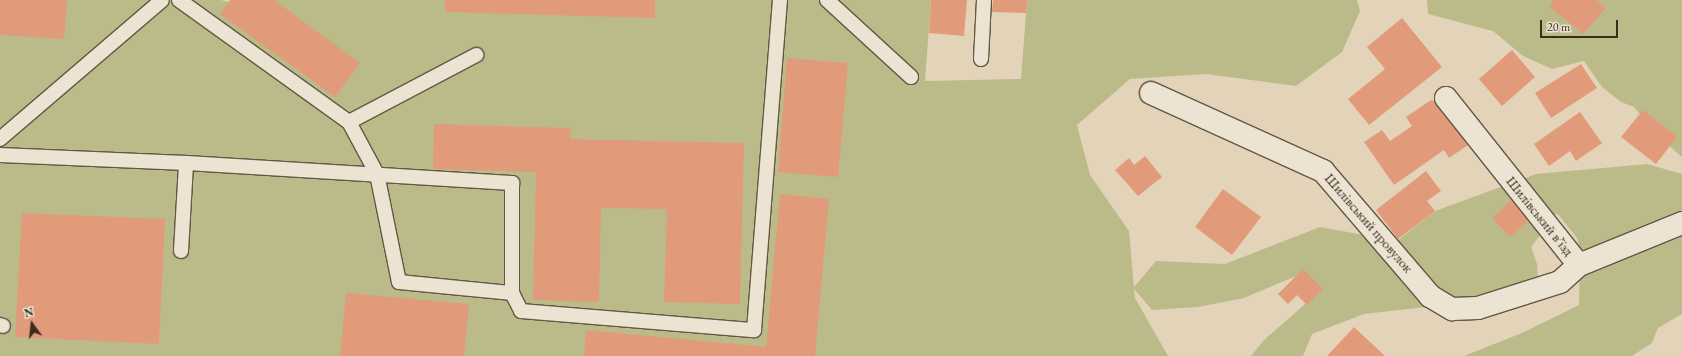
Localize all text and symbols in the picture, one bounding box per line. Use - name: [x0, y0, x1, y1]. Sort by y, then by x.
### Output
- scale bar: [1542, 12, 1620, 38]
- text: 20 m: [1547, 19, 1570, 35]
- street label: Шилівський провулок: [1321, 170, 1417, 276]
- street label: Шилівський в’їзд: [1503, 173, 1577, 259]
- north arrow: [12, 304, 52, 344]
- text: N: [23, 304, 35, 320]

